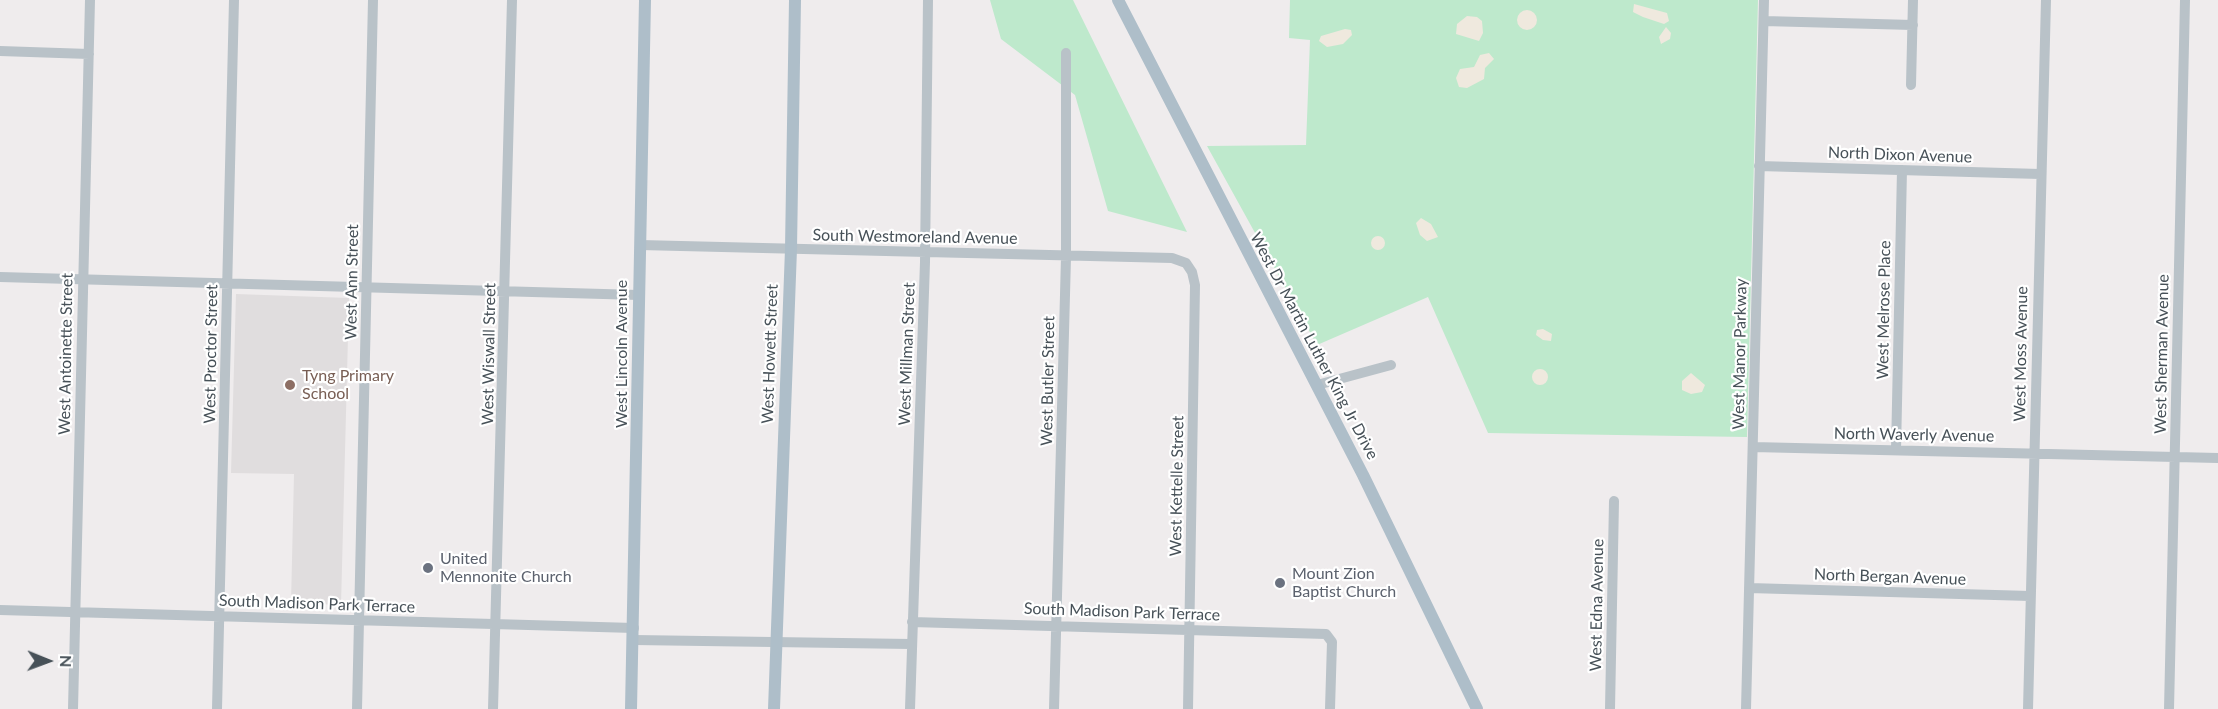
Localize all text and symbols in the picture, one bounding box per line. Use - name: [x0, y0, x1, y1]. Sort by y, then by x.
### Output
- street label: North Dixon Avenue: [1828, 143, 1972, 167]
- street label: West Ann Street: [341, 224, 363, 340]
- street label: South Westmoreland Avenue: [812, 226, 1018, 248]
- street label: West Dr Martin Luther King Jr Drive: [1246, 229, 1382, 463]
- street label: West Melrose Place: [1873, 240, 1895, 380]
- street label: West Antoinette Street: [55, 273, 77, 435]
- street label: West Sherman Avenue: [2151, 274, 2173, 434]
- street label: West Manor Parkway: [1729, 278, 1751, 430]
- street label: West Lincoln Avenue: [612, 280, 632, 428]
- street label: West Millman Street: [895, 282, 919, 426]
- street label: West Wiswall Street: [478, 283, 500, 425]
- street label: West Proctor Street: [200, 284, 222, 424]
- street label: West Howett Street: [758, 284, 782, 424]
- street label: West Moss Avenue: [2010, 286, 2032, 422]
- street label: West Butler Street: [1037, 316, 1059, 446]
- place label: Tyng Primary School: [302, 366, 394, 404]
- marker: Tyng Primary School: [283, 378, 297, 392]
- street label: West Kettelle Street: [1166, 415, 1188, 557]
- street label: North Waverly Avenue: [1834, 424, 1994, 446]
- street label: West Edna Avenue: [1586, 539, 1608, 671]
- place label: United Mennonite Church: [440, 549, 572, 587]
- marker: United Mennonite Church: [421, 561, 435, 575]
- place label: Mount Zion Baptist Church: [1292, 564, 1396, 602]
- street label: North Bergan Avenue: [1814, 565, 1966, 589]
- marker: Mount Zion Baptist Church: [1273, 576, 1287, 590]
- street label: South Madison Park Terrace: [218, 591, 416, 617]
- street label: South Madison Park Terrace: [1023, 599, 1221, 625]
- north arrow: [18, 631, 78, 691]
- text: N: [57, 655, 76, 668]

